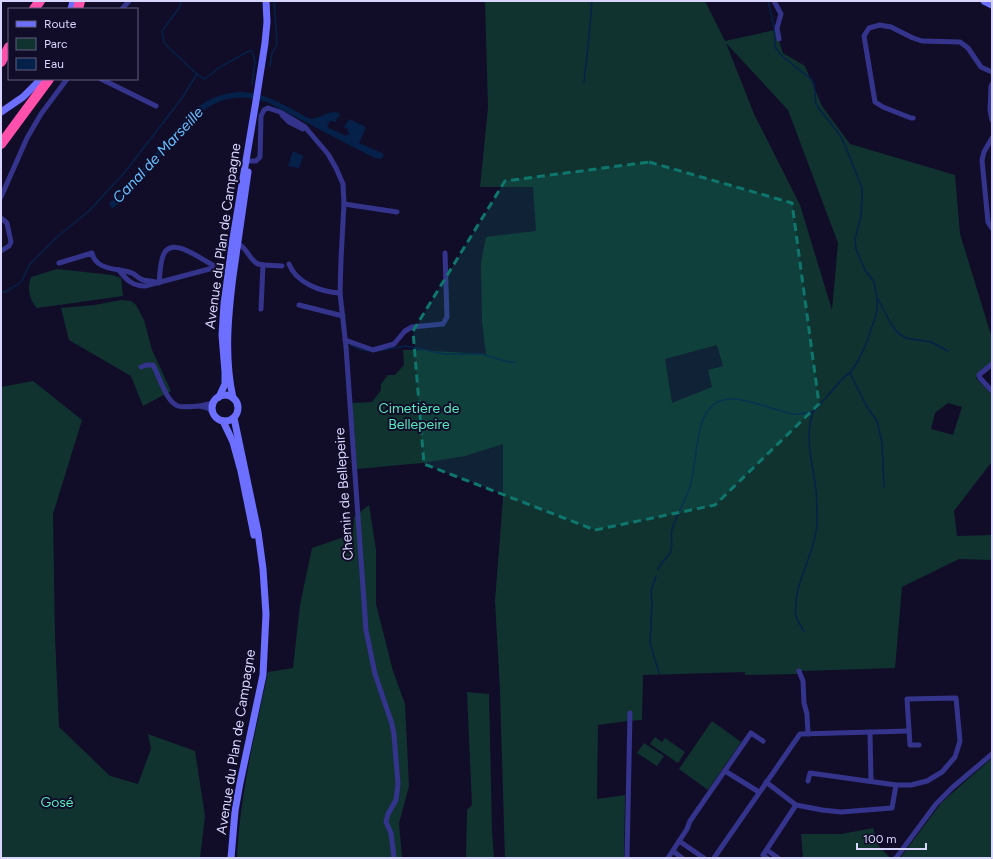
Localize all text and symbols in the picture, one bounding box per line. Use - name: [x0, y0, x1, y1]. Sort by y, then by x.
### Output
- legend: [8, 8, 138, 80]
- text: Route: [44, 17, 77, 31]
- text: Parc: [44, 37, 68, 51]
- text: Eau: [44, 57, 64, 71]
- water label: Canal de Marseille: [109, 103, 207, 207]
- street label: Avenue du Plan de Campagne: [202, 142, 245, 330]
- park label: Cimetière de Bellepeire: [379, 400, 460, 433]
- street label: Chemin de Bellepeire: [331, 427, 357, 561]
- street label: Avenue du Plan de Campagne: [213, 648, 259, 836]
- park label: Gosé: [41, 794, 74, 811]
- scale bar: [857, 825, 926, 851]
- text: 100 m: [863, 832, 897, 846]

